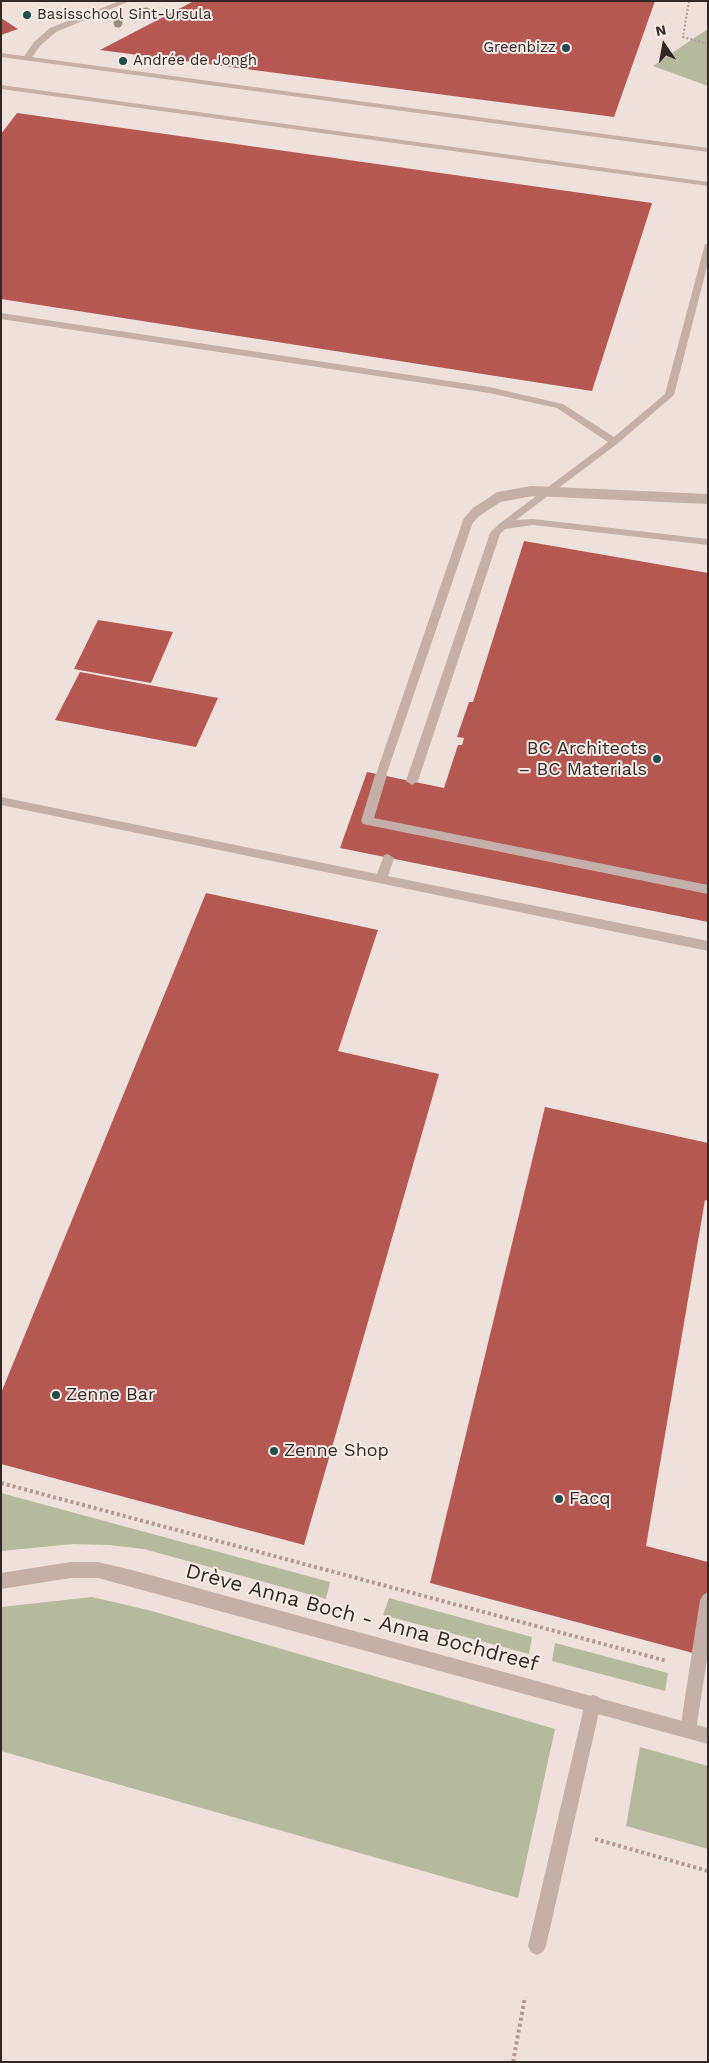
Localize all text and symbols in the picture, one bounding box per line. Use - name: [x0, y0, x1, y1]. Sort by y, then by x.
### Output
- place label: Basisschool Sint-Ursula: [37, 6, 211, 24]
- marker: Basisschool Sint-Ursula: [21, 9, 33, 21]
- north arrow: [639, 20, 689, 70]
- text: N: [654, 21, 668, 39]
- place label: Greenbizz: [483, 39, 556, 57]
- marker: Greenbizz: [560, 42, 572, 54]
- place label: Andrée de Jongh: [133, 52, 257, 70]
- marker: Andrée de Jongh: [117, 55, 129, 67]
- place label: BC Architects – BC Materials: [518, 738, 647, 781]
- marker: BC Architects – BC Materials: [651, 753, 663, 765]
- place label: Zenne Bar: [66, 1384, 155, 1406]
- marker: Zenne Bar: [50, 1389, 62, 1401]
- place label: Zenne Shop: [284, 1440, 389, 1462]
- marker: Zenne Shop: [268, 1445, 280, 1457]
- place label: Facq: [569, 1488, 611, 1510]
- marker: Facq: [553, 1493, 565, 1505]
- street label: Drève Anna Boch - Anna Bochdreef: [183, 1559, 541, 1677]

